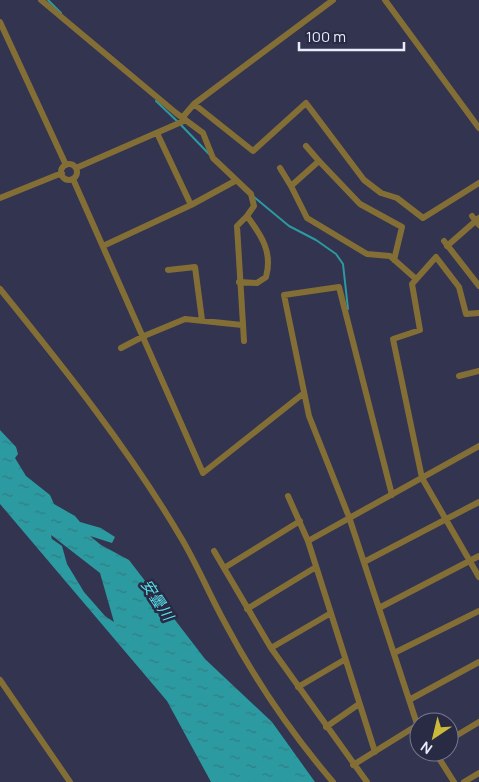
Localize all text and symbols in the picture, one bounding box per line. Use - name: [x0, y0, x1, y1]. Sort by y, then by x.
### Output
- scale bar: [299, 20, 404, 52]
- text: 100 m: [306, 26, 346, 47]
- water label: 安曇川: [136, 575, 180, 626]
- north arrow: [409, 712, 459, 762]
- text: N: [417, 737, 436, 759]

